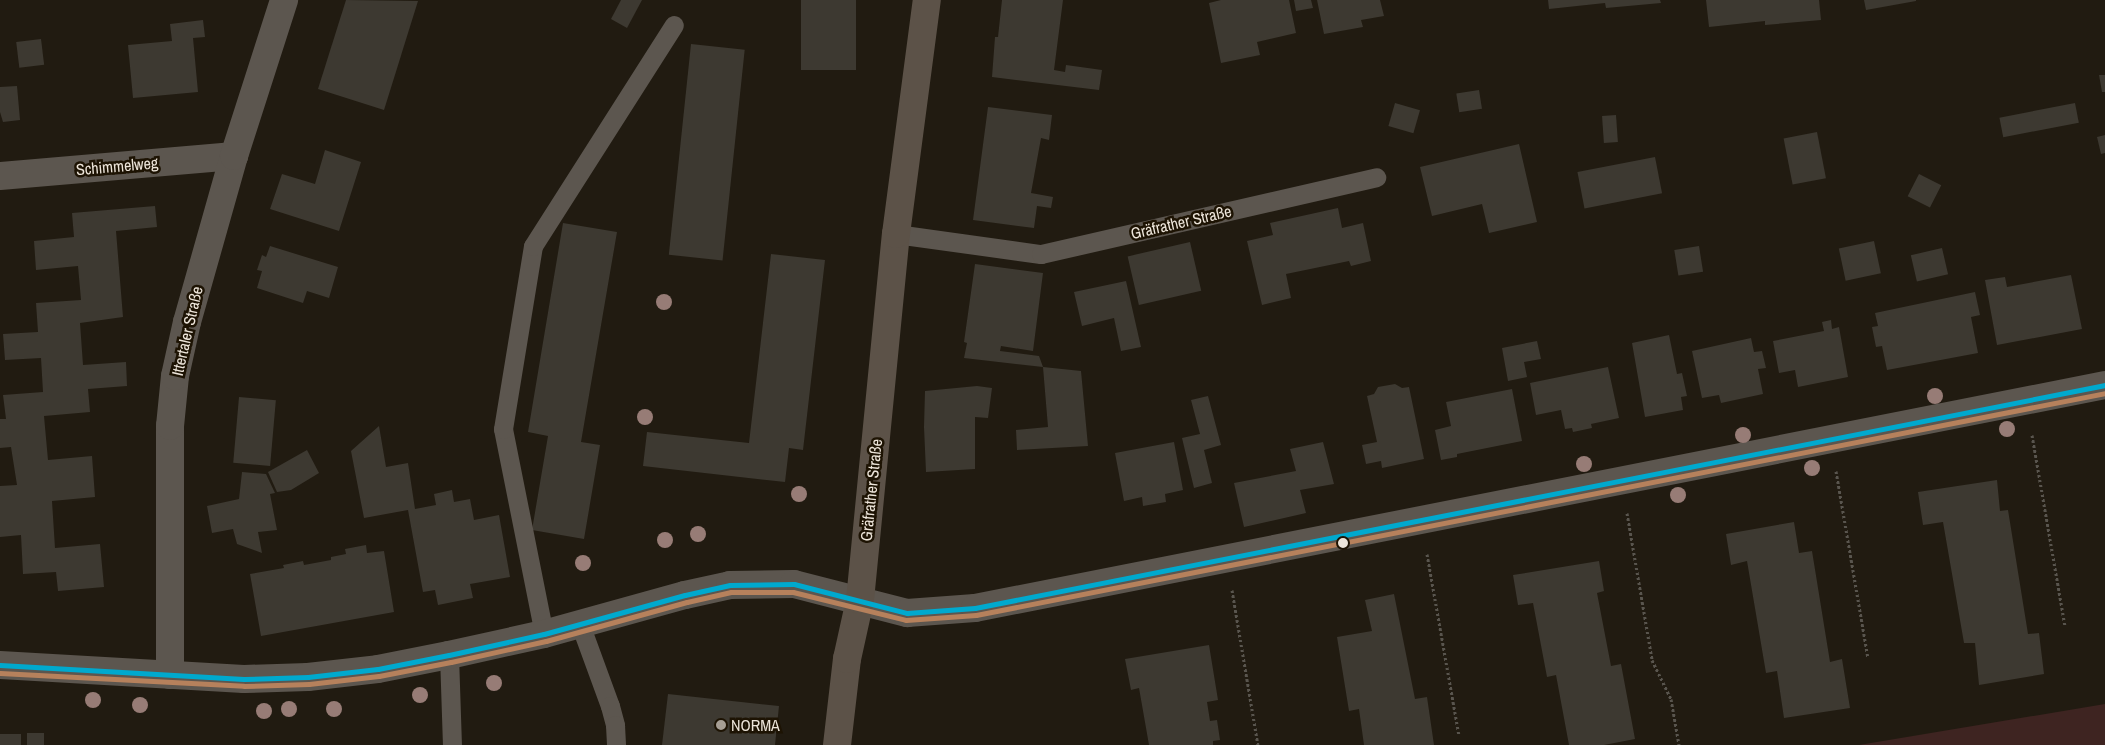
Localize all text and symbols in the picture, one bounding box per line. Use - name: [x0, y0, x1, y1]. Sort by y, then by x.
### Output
- street label: Schimmelweg: [75, 153, 159, 179]
- street label: Gräfrather Straße: [1129, 201, 1233, 243]
- street label: Ittertaler Straße: [167, 284, 207, 378]
- street label: Gräfrather Straße: [856, 438, 886, 542]
- unlabelled marker: [1338, 538, 1348, 548]
- place label: NORMA: [731, 715, 780, 735]
- marker: NORMA: [715, 719, 727, 731]

